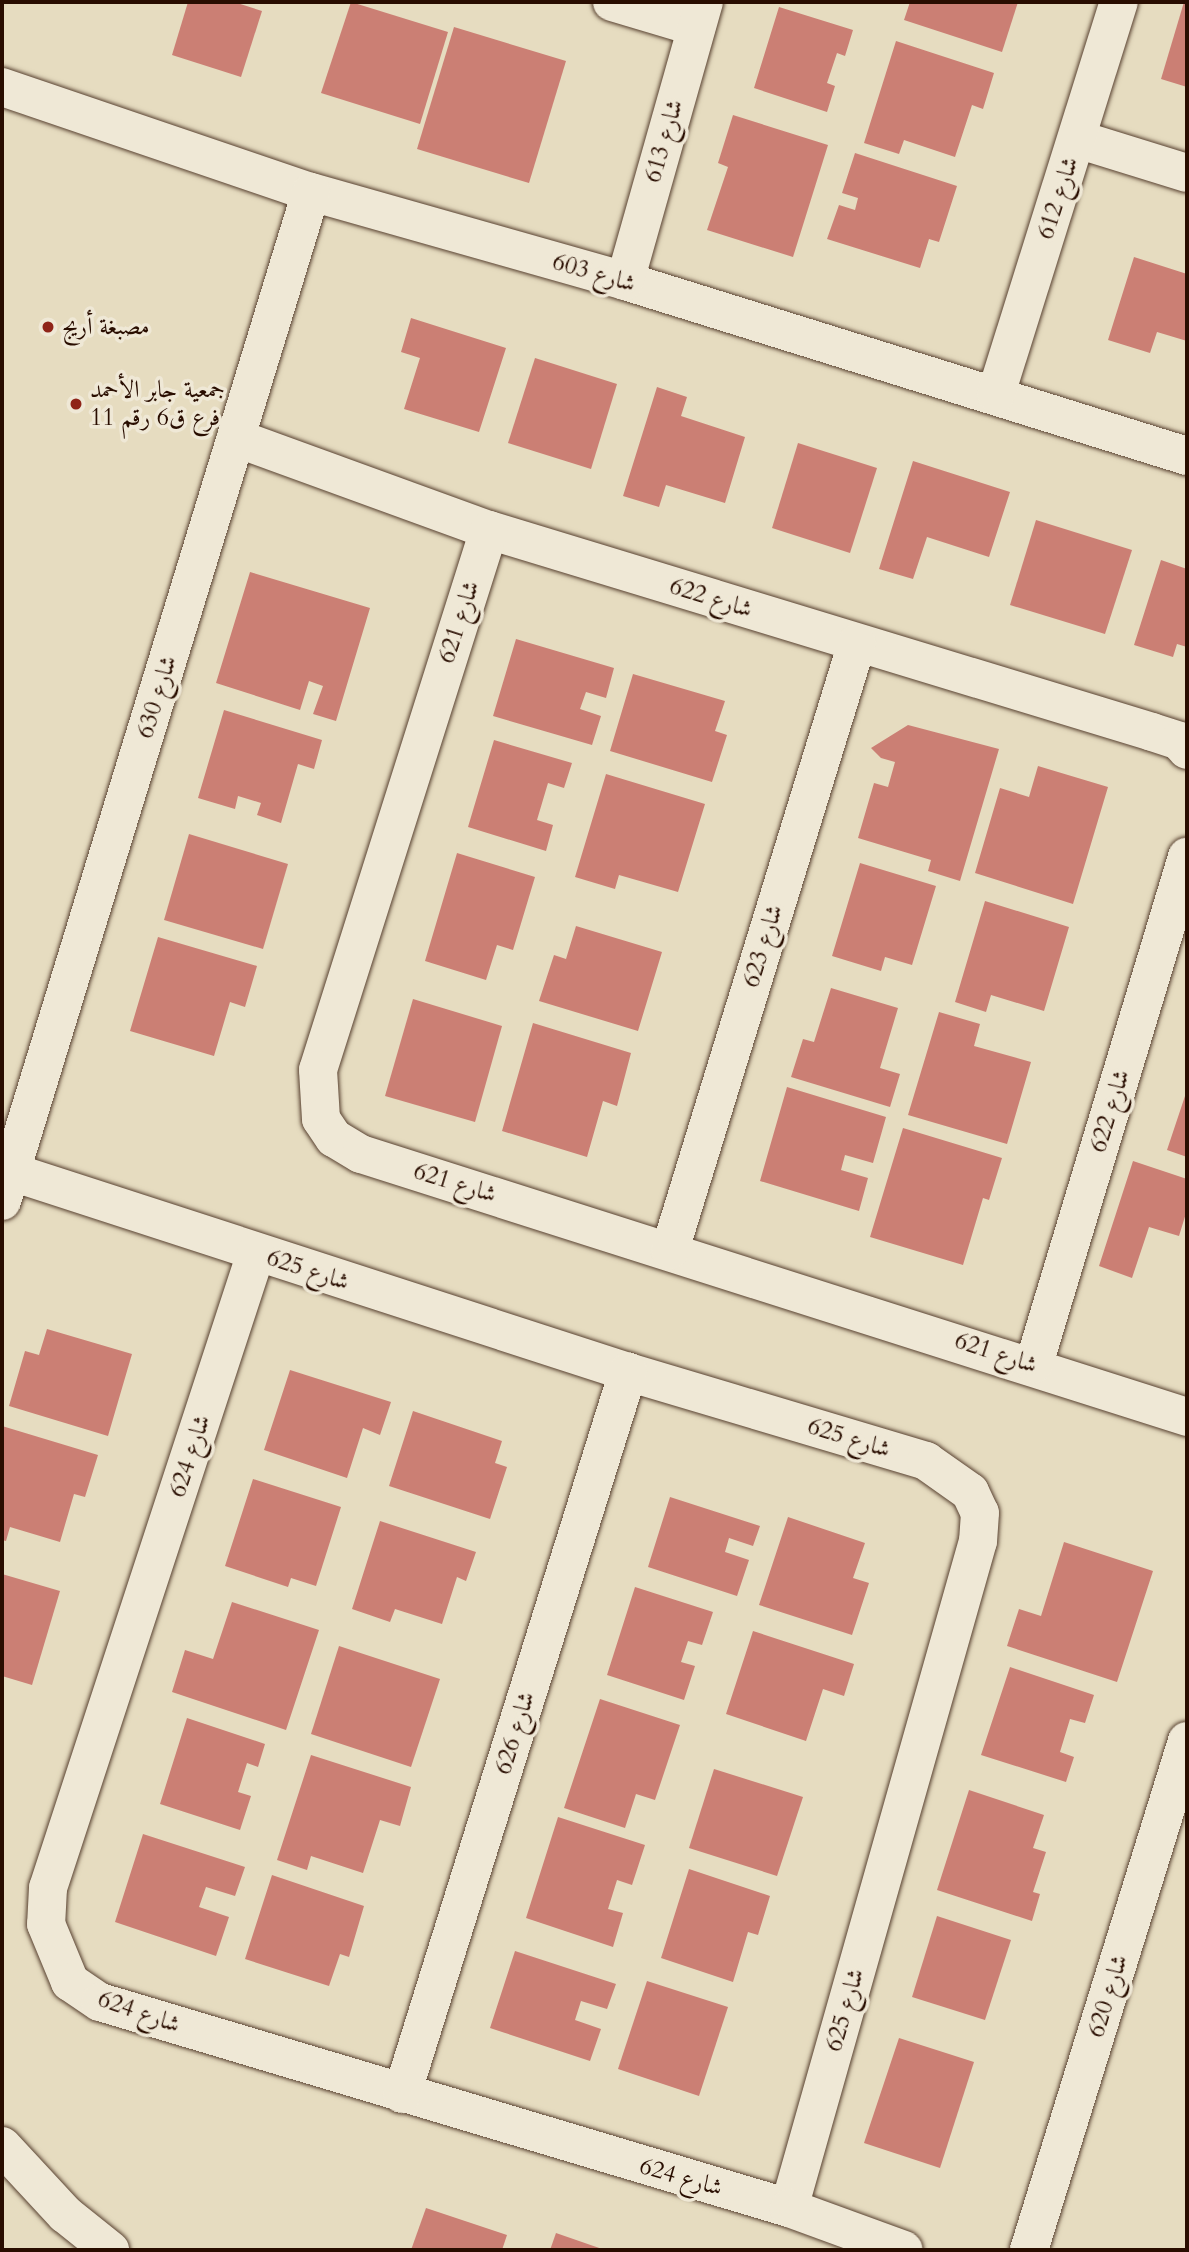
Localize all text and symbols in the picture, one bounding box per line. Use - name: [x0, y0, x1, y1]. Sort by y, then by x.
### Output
- street label: شارع 613: [638, 96, 690, 186]
- street label: شارع 612: [1031, 153, 1085, 243]
- street label: شارع 603: [549, 247, 639, 299]
- place label: مصبغة أريج: [62, 313, 150, 341]
- marker: مصبغة أريج: [40, 319, 56, 335]
- place label: جمعية جابر الأحمد فرع ق6 رقم 11: [90, 376, 225, 432]
- marker: جمعية جابر الأحمد فرع ق6 رقم 11: [68, 396, 84, 412]
- street label: شارع 622: [666, 572, 756, 624]
- street label: شارع 621: [432, 577, 486, 667]
- street label: شارع 630: [131, 652, 183, 742]
- street label: شارع 623: [737, 901, 789, 991]
- street label: شارع 622: [1084, 1066, 1136, 1156]
- street label: شارع 621: [410, 1157, 500, 1209]
- street label: شارع 625: [263, 1243, 353, 1297]
- street label: شارع 621: [951, 1326, 1041, 1380]
- street label: شارع 624: [163, 1411, 217, 1501]
- street label: شارع 625: [804, 1412, 894, 1464]
- street label: شارع 626: [489, 1688, 541, 1778]
- street label: شارع 620: [1082, 1951, 1134, 2041]
- street label: شارع 625: [819, 1965, 871, 2055]
- street label: شارع 624: [94, 1985, 184, 2039]
- street label: شارع 624: [636, 2151, 726, 2203]

